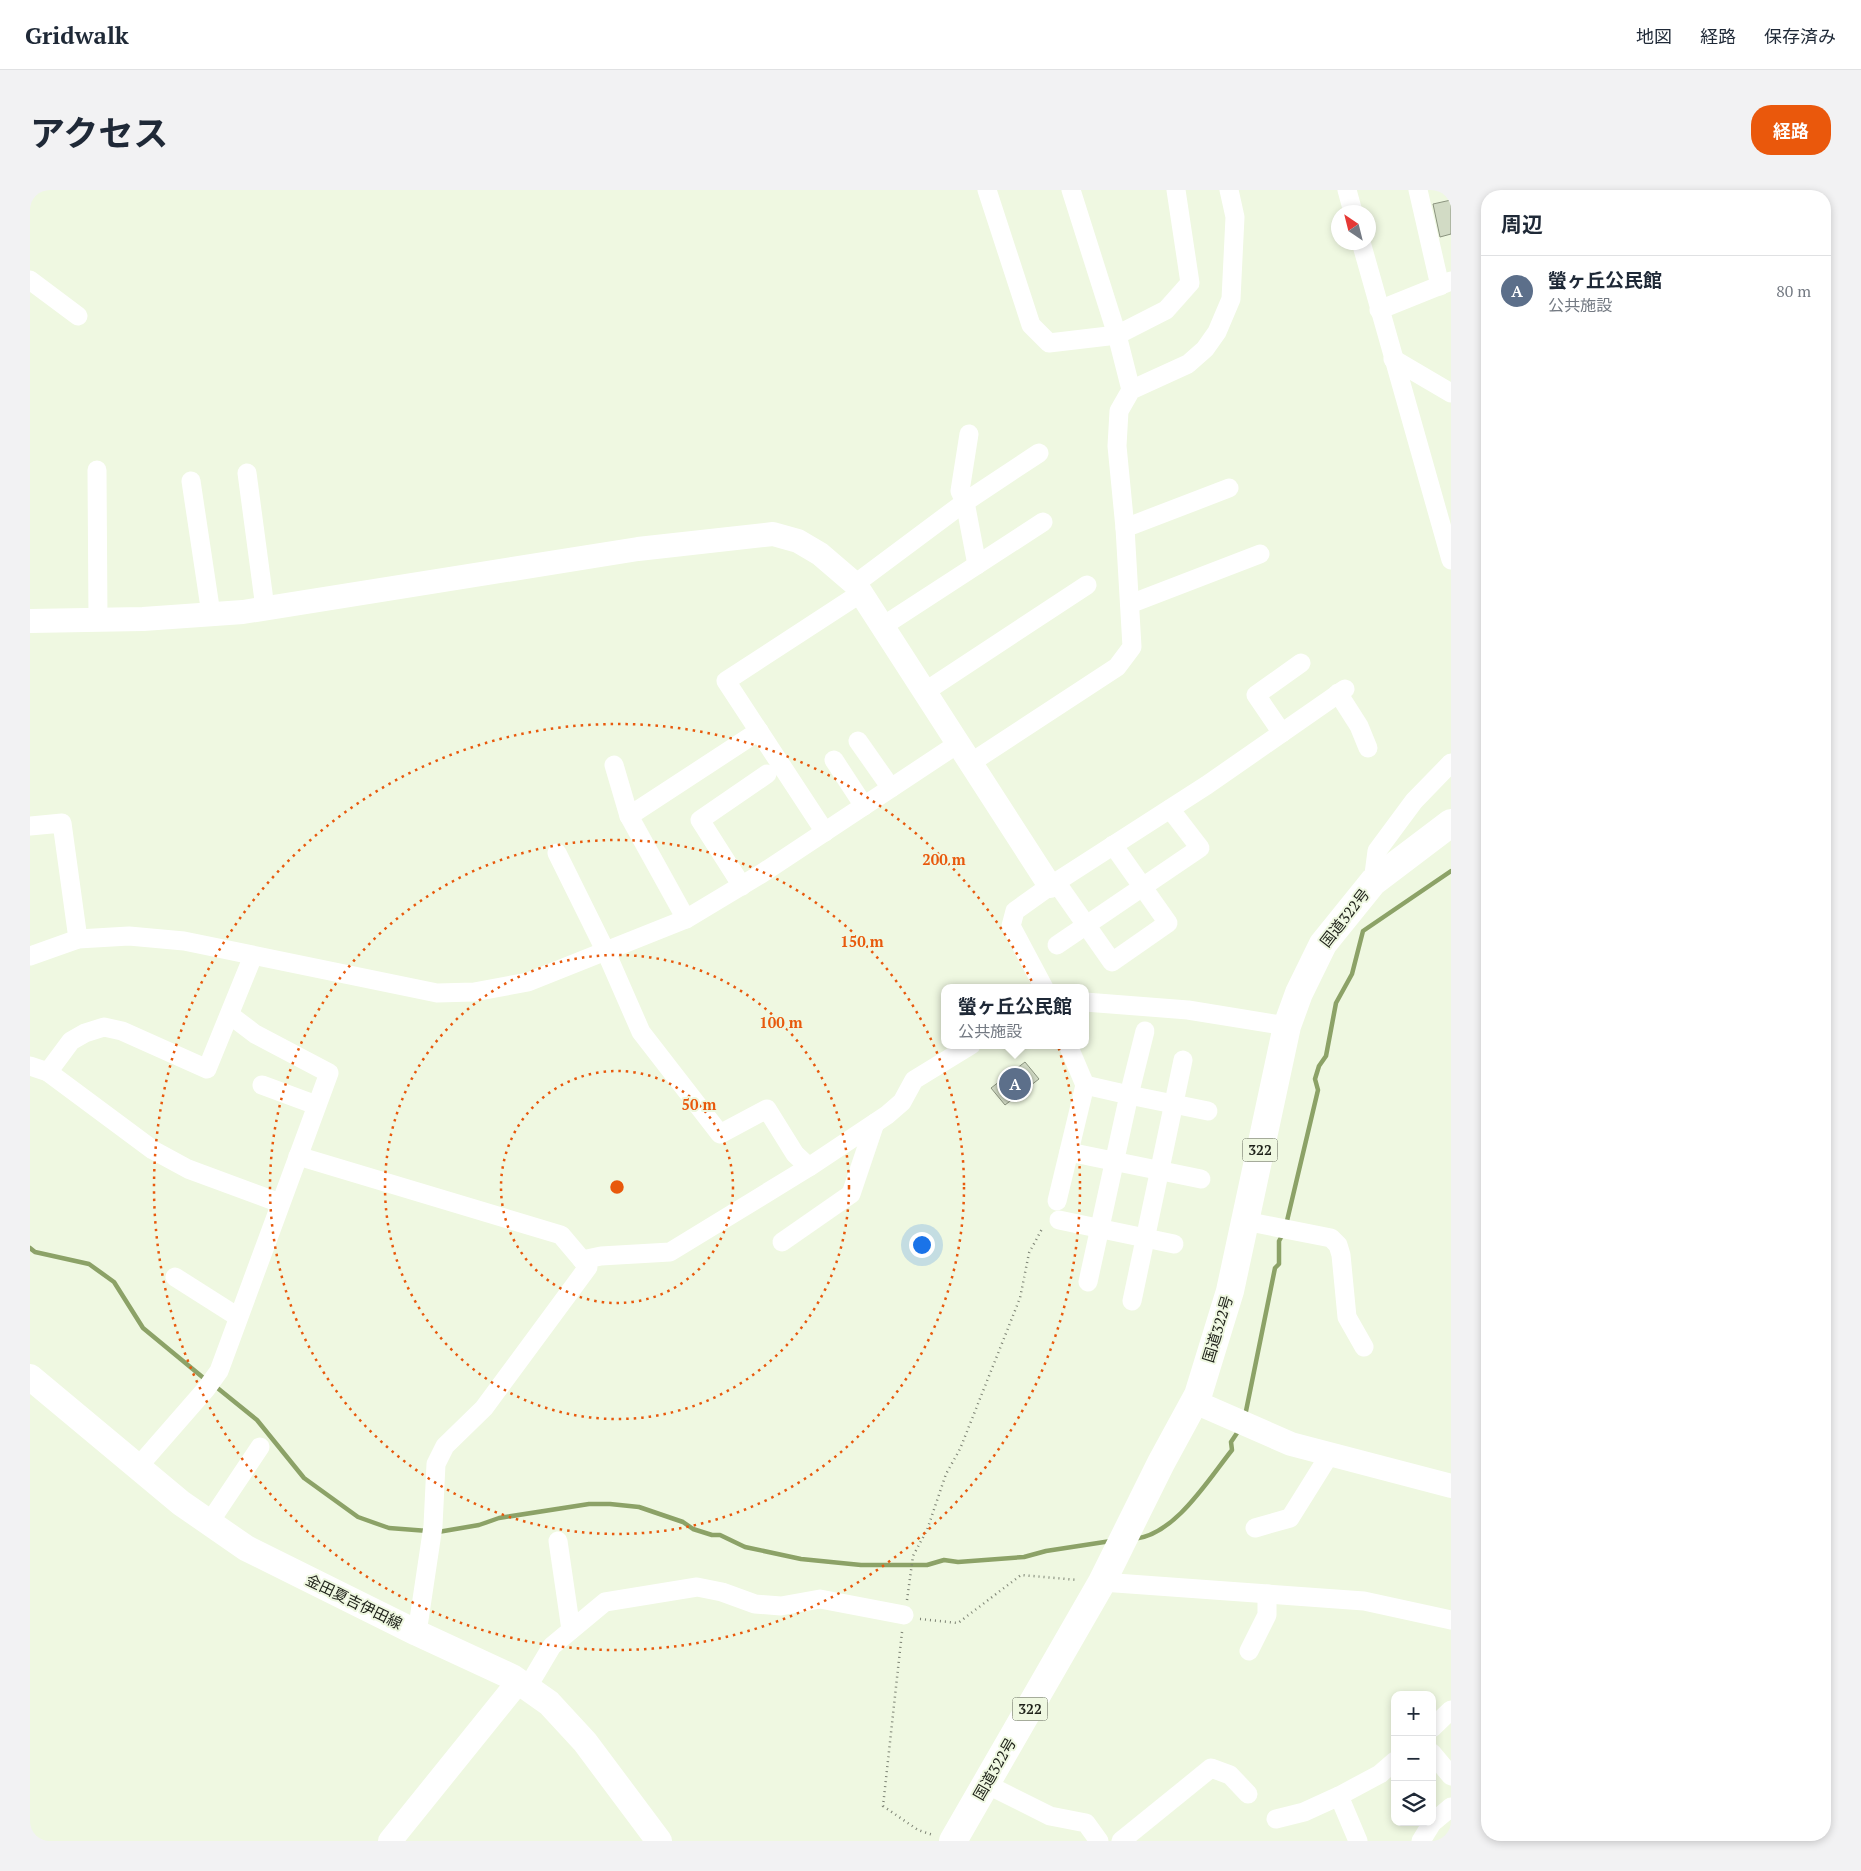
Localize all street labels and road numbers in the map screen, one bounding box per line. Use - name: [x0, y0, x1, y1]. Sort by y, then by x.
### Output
- street label: 国道322号: [1315, 884, 1373, 951]
- road number: 322: [1242, 1138, 1278, 1162]
- street label: 国道322号: [1197, 1293, 1237, 1365]
- street label: 金田夏吉伊田線: [303, 1569, 406, 1633]
- road number: 322: [1012, 1698, 1048, 1720]
- street label: 国道322号: [968, 1734, 1020, 1803]

